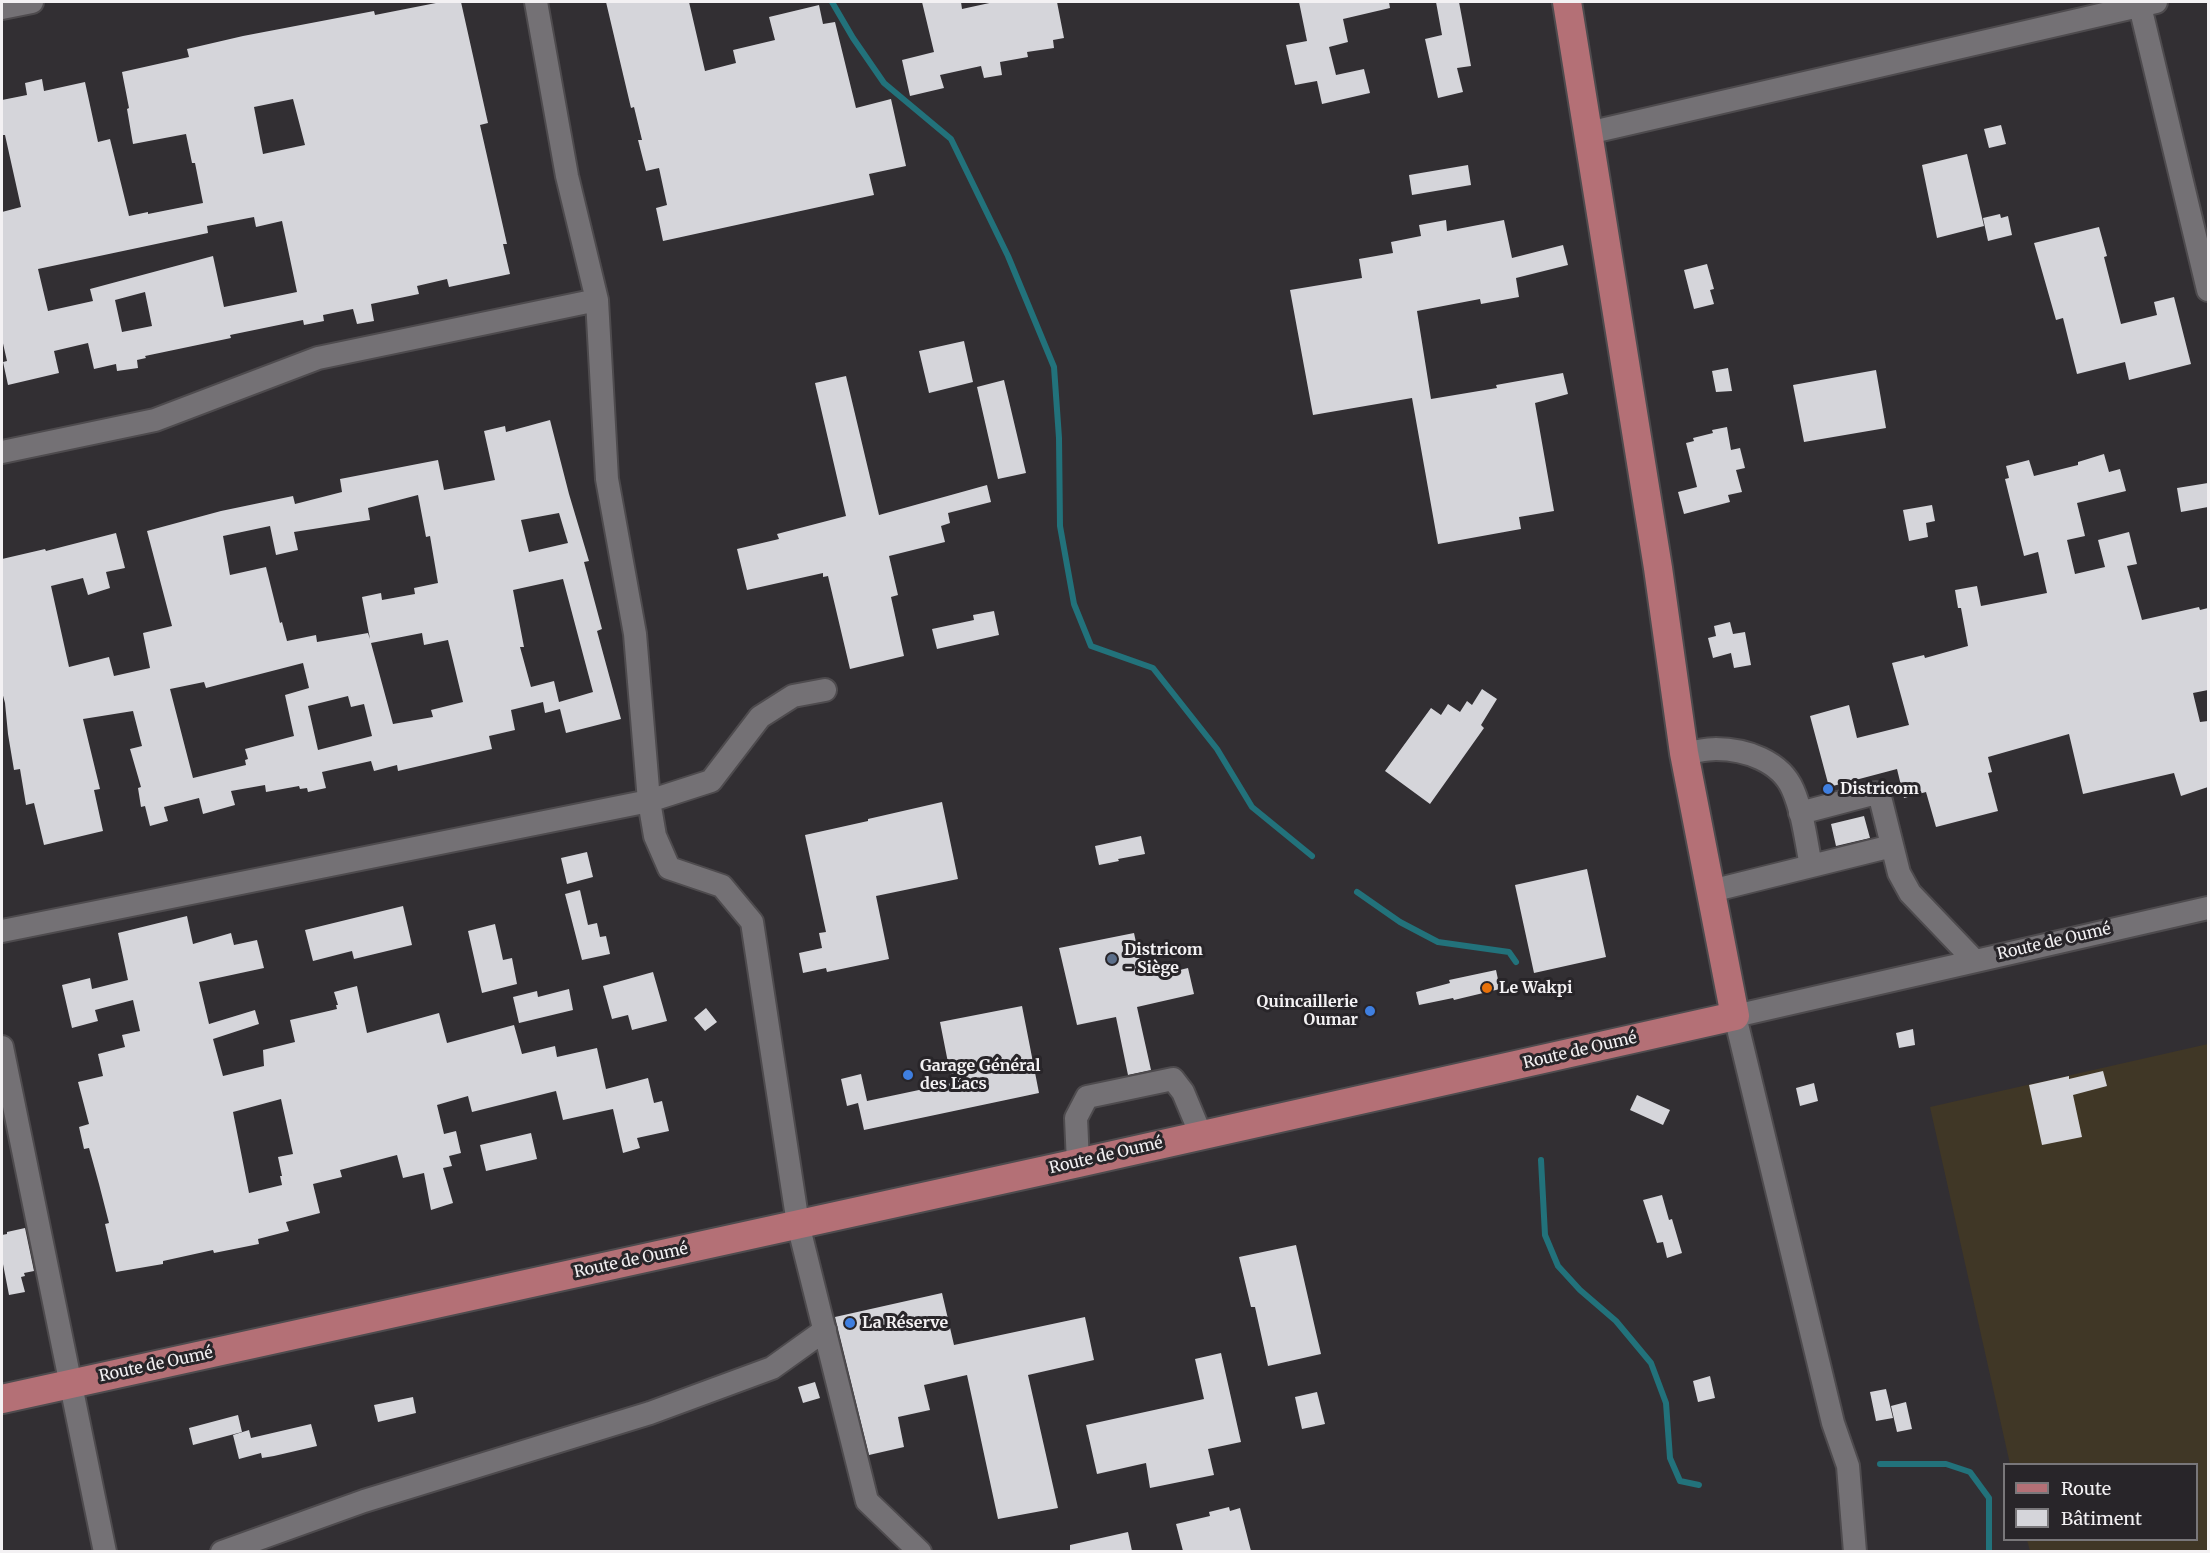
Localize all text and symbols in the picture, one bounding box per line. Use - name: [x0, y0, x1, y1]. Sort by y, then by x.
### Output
- place label: Districom: [1840, 779, 1919, 799]
- marker: Districom: [1821, 782, 1835, 796]
- street label: Route de Oumé: [1995, 920, 2113, 964]
- place label: Districom - Siège: [1124, 940, 1203, 978]
- marker: Districom - Siège: [1105, 952, 1119, 966]
- place label: Le Wakpi: [1499, 978, 1572, 998]
- marker: Le Wakpi: [1480, 981, 1494, 995]
- place label: Quincaillerie Oumar: [1257, 992, 1358, 1030]
- marker: Quincaillerie Oumar: [1363, 1004, 1377, 1018]
- street label: Route de Oumé: [1521, 1029, 1639, 1073]
- place label: Garage Général des Lacs: [920, 1056, 1041, 1094]
- marker: Garage Général des Lacs: [901, 1068, 915, 1082]
- street label: Route de Oumé: [1047, 1134, 1165, 1178]
- street label: Route de Oumé: [572, 1240, 690, 1282]
- place label: La Réserve: [862, 1313, 948, 1333]
- marker: La Réserve: [843, 1316, 857, 1330]
- street label: Route de Oumé: [97, 1344, 215, 1386]
- legend: [2003, 1463, 2198, 1541]
- text: Route: [2061, 1477, 2111, 1500]
- text: Bâtiment: [2061, 1507, 2142, 1530]

